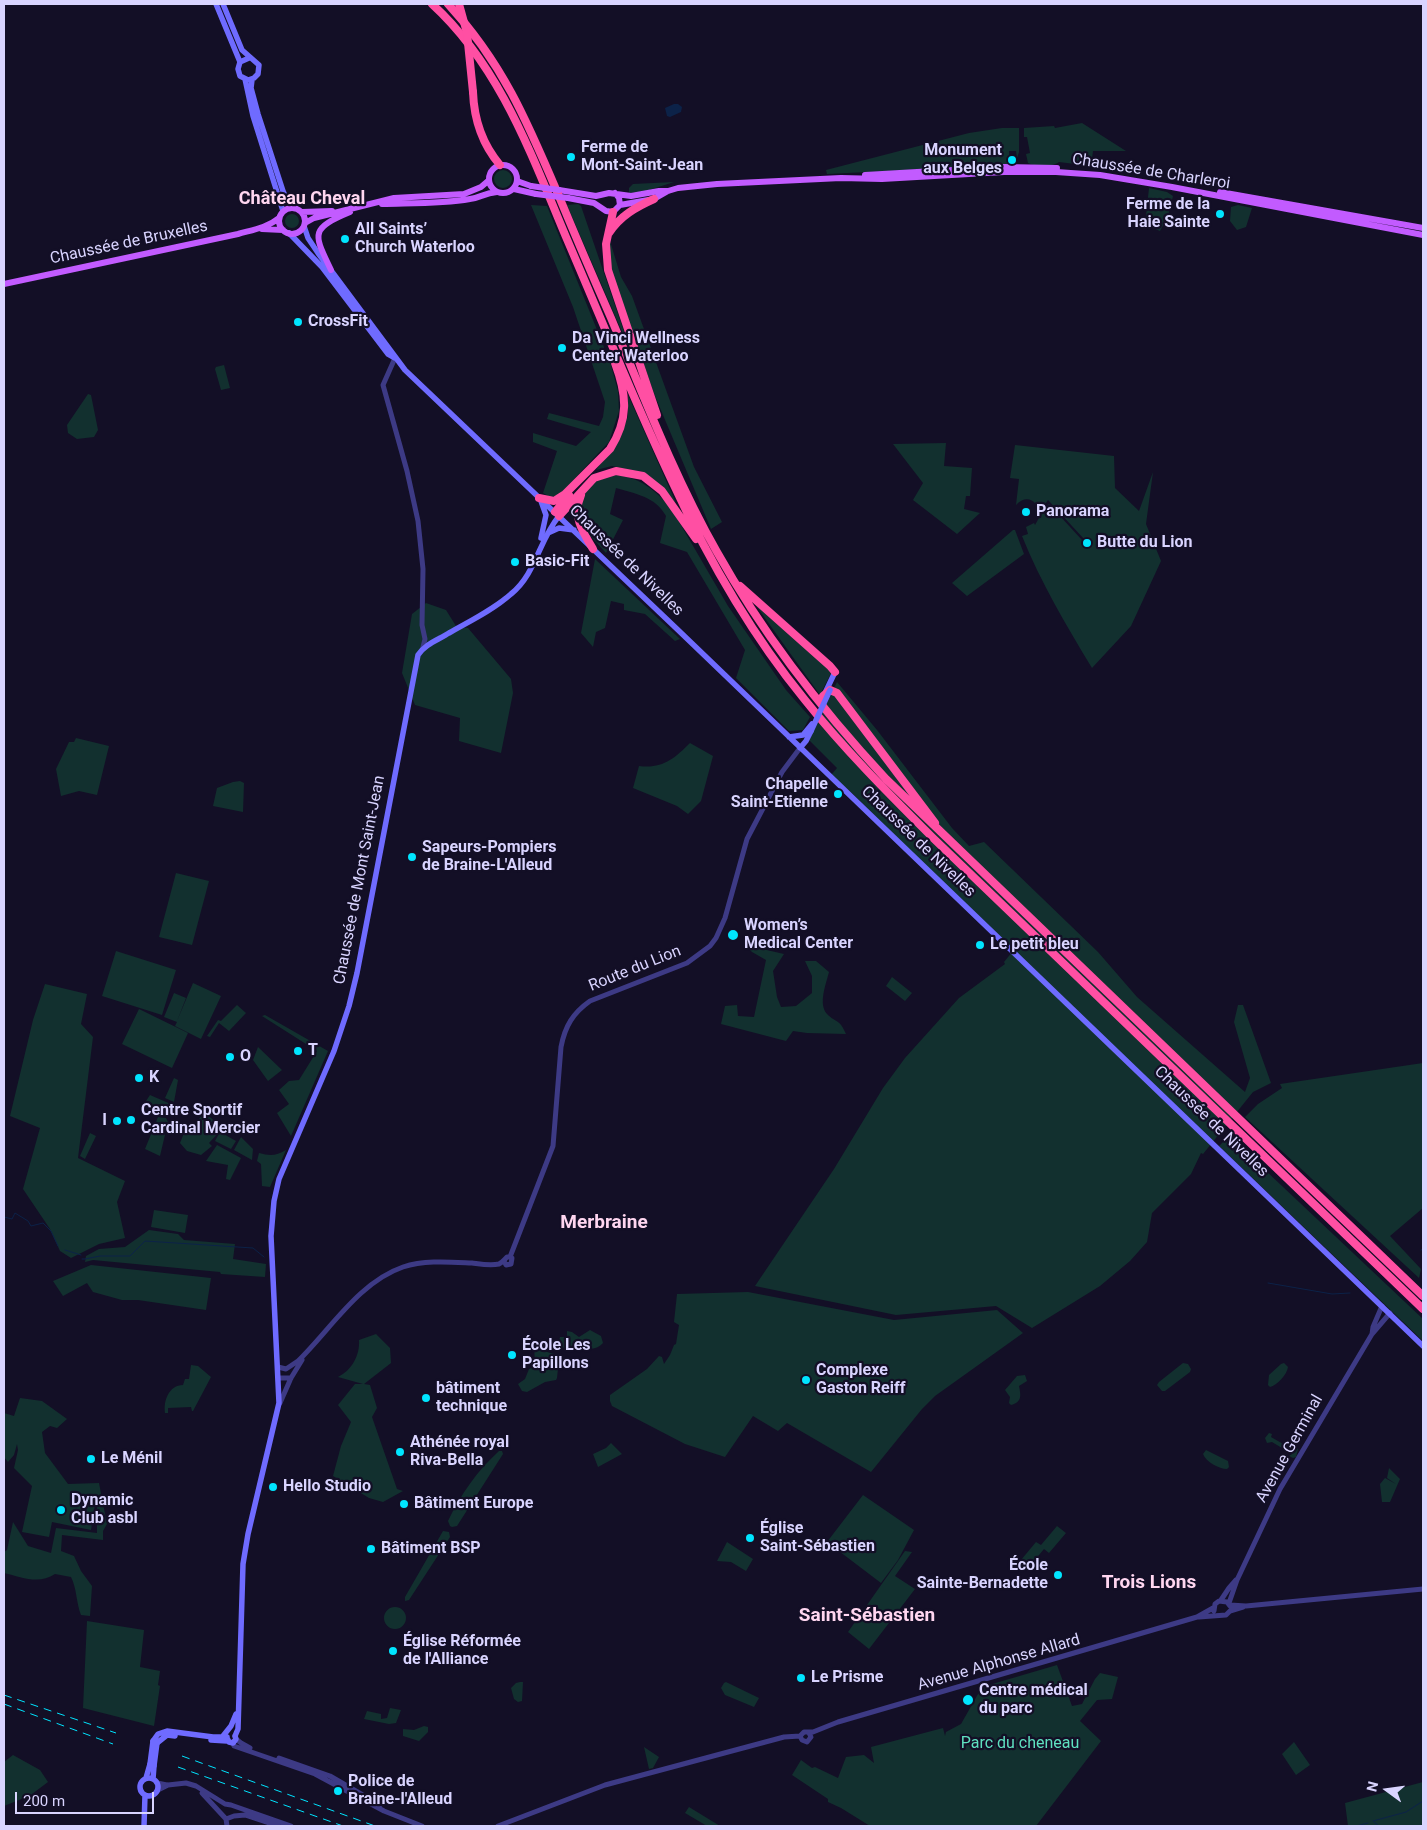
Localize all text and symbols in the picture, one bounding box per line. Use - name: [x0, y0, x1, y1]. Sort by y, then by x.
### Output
- place label: Ferme de Mont-Saint-Jean: [581, 138, 703, 176]
- place label: Monument aux Belges: [923, 141, 1002, 179]
- street label: Chaussée de Charleroi: [1071, 150, 1231, 194]
- marker: Ferme de Mont-Saint-Jean: [565, 151, 577, 163]
- marker: Monument aux Belges: [1006, 154, 1018, 166]
- district label: Château Cheval: [239, 188, 365, 210]
- place label: Ferme de la Haie Sainte: [1126, 195, 1210, 233]
- marker: Ferme de la Haie Sainte: [1214, 208, 1226, 220]
- street label: Chaussée de Bruxelles: [48, 217, 210, 269]
- place label: All Saints’ Church Waterloo: [355, 220, 475, 258]
- marker: All Saints’ Church Waterloo: [339, 233, 351, 245]
- place label: CrossFit: [308, 312, 368, 332]
- marker: CrossFit: [292, 316, 304, 328]
- place label: Da Vinci Wellness Center Waterloo: [572, 329, 700, 367]
- marker: Da Vinci Wellness Center Waterloo: [556, 342, 568, 354]
- street label: Chaussée de Nivelles: [565, 501, 687, 621]
- place label: Panorama: [1036, 502, 1109, 522]
- marker: Panorama: [1020, 506, 1032, 518]
- place label: Butte du Lion: [1097, 533, 1192, 553]
- marker: Butte du Lion: [1081, 537, 1093, 549]
- place label: Basic-Fit: [525, 552, 589, 572]
- marker: Basic-Fit: [509, 556, 521, 568]
- street label: Chaussée de Mont Saint-Jean: [330, 774, 390, 986]
- place label: Chapelle Saint-Etienne: [731, 775, 828, 813]
- street label: Chaussée de Nivelles: [857, 782, 979, 902]
- marker: Chapelle Saint-Etienne: [832, 788, 844, 800]
- place label: Sapeurs-Pompiers de Braine-L'Alleud: [422, 838, 556, 876]
- marker: Sapeurs-Pompiers de Braine-L'Alleud: [406, 851, 418, 863]
- place label: Women’s Medical Center: [744, 916, 853, 954]
- marker: Women’s Medical Center: [726, 928, 740, 942]
- place label: Le petit bleu: [990, 935, 1079, 955]
- marker: Le petit bleu: [974, 939, 986, 951]
- street label: Route du Lion: [586, 942, 684, 996]
- place label: T: [308, 1041, 318, 1061]
- marker: T: [292, 1045, 304, 1057]
- place label: O: [240, 1047, 251, 1067]
- marker: O: [224, 1051, 236, 1063]
- street label: Chaussée de Nivelles: [1150, 1062, 1272, 1182]
- place label: K: [149, 1068, 159, 1088]
- marker: K: [133, 1072, 145, 1084]
- place label: Centre Sportif Cardinal Mercier: [141, 1101, 260, 1139]
- place label: I: [102, 1111, 107, 1131]
- marker: Centre Sportif Cardinal Mercier: [125, 1114, 137, 1126]
- marker: I: [111, 1115, 123, 1127]
- district label: Merbraine: [560, 1212, 648, 1234]
- place label: École Les Papillons: [522, 1336, 591, 1374]
- marker: École Les Papillons: [506, 1349, 518, 1361]
- place label: Complexe Gaston Reiff: [816, 1361, 905, 1399]
- marker: Complexe Gaston Reiff: [800, 1374, 812, 1386]
- place label: bâtiment technique: [436, 1379, 507, 1417]
- marker: bâtiment technique: [420, 1392, 432, 1404]
- street label: Avenue Germinal: [1252, 1392, 1328, 1506]
- place label: Athénée royal Riva-Bella: [410, 1433, 509, 1471]
- marker: Athénée royal Riva-Bella: [394, 1446, 406, 1458]
- place label: Le Ménil: [101, 1449, 162, 1469]
- marker: Le Ménil: [85, 1453, 97, 1465]
- place label: Hello Studio: [283, 1477, 371, 1497]
- marker: Hello Studio: [267, 1481, 279, 1493]
- place label: Dynamic Club asbl: [71, 1491, 138, 1529]
- place label: Bâtiment Europe: [414, 1494, 533, 1514]
- marker: Bâtiment Europe: [398, 1498, 410, 1510]
- marker: Dynamic Club asbl: [55, 1504, 67, 1516]
- place label: Église Saint-Sébastien: [760, 1519, 875, 1557]
- marker: Église Saint-Sébastien: [744, 1532, 756, 1544]
- place label: Bâtiment BSP: [381, 1539, 481, 1559]
- marker: Bâtiment BSP: [365, 1543, 377, 1555]
- place label: École Sainte-Bernadette: [917, 1556, 1048, 1594]
- marker: École Sainte-Bernadette: [1052, 1569, 1064, 1581]
- district label: Trois Lions: [1102, 1572, 1196, 1594]
- district label: Saint-Sébastien: [799, 1605, 935, 1627]
- street label: Avenue Alphonse Allard: [915, 1631, 1083, 1695]
- place label: Église Réformée de l'Alliance: [403, 1632, 521, 1670]
- marker: Église Réformée de l'Alliance: [387, 1645, 399, 1657]
- place label: Le Prisme: [811, 1668, 883, 1688]
- marker: Le Prisme: [795, 1672, 807, 1684]
- place label: Centre médical du parc: [979, 1681, 1088, 1719]
- marker: Centre médical du parc: [961, 1693, 975, 1707]
- park label: Parc du cheneau: [961, 1734, 1079, 1754]
- north arrow: [1362, 1765, 1412, 1815]
- place label: Police de Braine-l'Alleud: [348, 1772, 452, 1810]
- text: N: [1363, 1780, 1381, 1793]
- scale bar: [18, 1782, 156, 1814]
- marker: Police de Braine-l'Alleud: [332, 1785, 344, 1797]
- text: 200 m: [23, 1792, 65, 1810]

